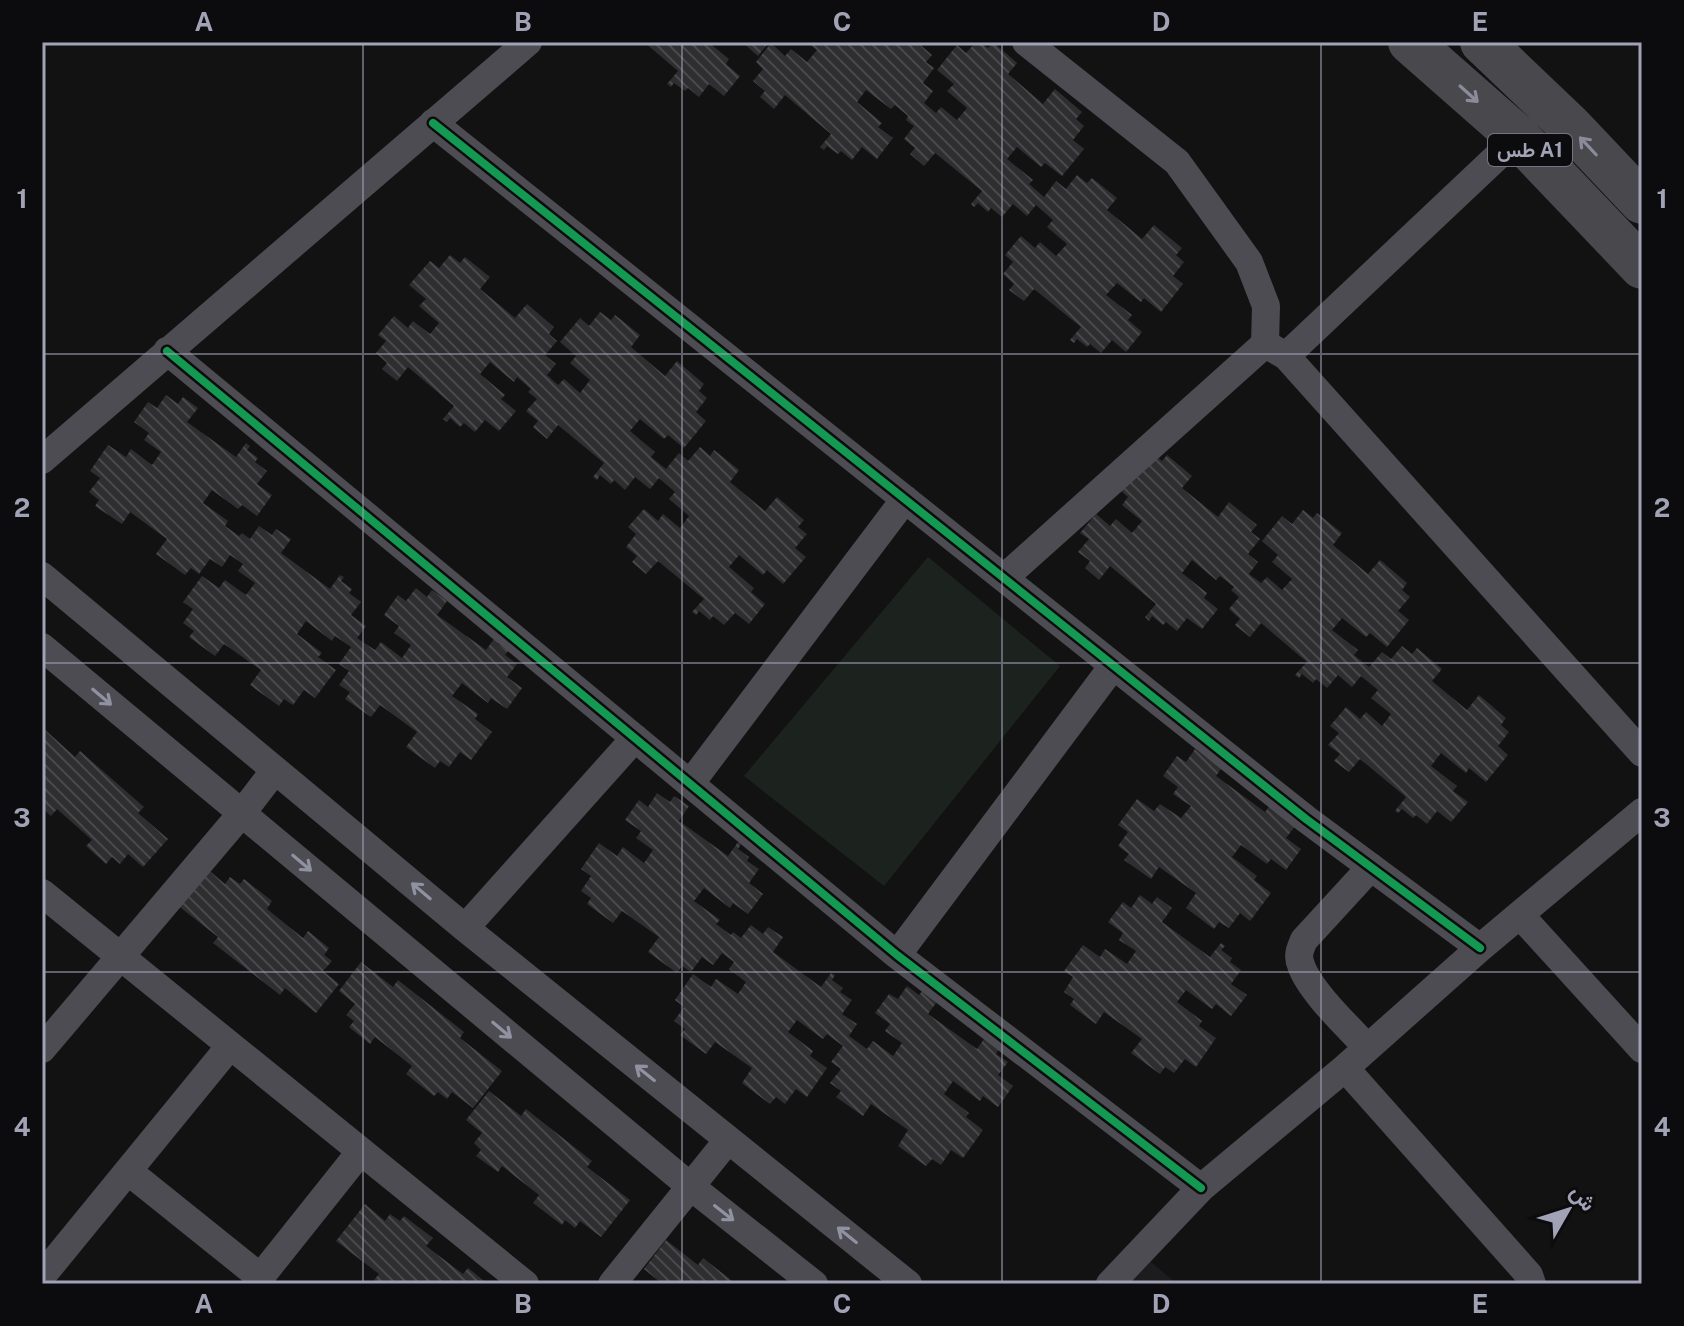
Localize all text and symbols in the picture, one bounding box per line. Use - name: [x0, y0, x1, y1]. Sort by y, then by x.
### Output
- text: A: [195, 6, 214, 37]
- text: B: [514, 6, 532, 37]
- text: C: [833, 6, 851, 37]
- text: D: [1152, 6, 1170, 37]
- text: E: [1472, 6, 1488, 37]
- one-way arrow: [1458, 84, 1478, 102]
- road number: طس A1: [1488, 134, 1572, 166]
- one-way arrow: [1579, 136, 1598, 156]
- text: 1: [16, 183, 28, 214]
- text: 1: [1656, 183, 1668, 214]
- text: 2: [14, 492, 30, 523]
- text: 2: [1654, 492, 1670, 523]
- one-way arrow: [91, 688, 112, 706]
- text: 3: [13, 802, 31, 833]
- text: 3: [1653, 802, 1671, 833]
- one-way arrow: [291, 854, 312, 872]
- one-way arrow: [411, 882, 432, 900]
- one-way arrow: [491, 1021, 512, 1039]
- one-way arrow: [635, 1064, 656, 1081]
- text: 4: [13, 1111, 31, 1142]
- text: 4: [1653, 1111, 1671, 1142]
- north arrow: [1528, 1170, 1608, 1250]
- text: ش: [1564, 1179, 1602, 1216]
- one-way arrow: [713, 1204, 734, 1222]
- one-way arrow: [838, 1226, 858, 1244]
- text: A: [195, 1288, 214, 1319]
- text: B: [514, 1288, 532, 1319]
- text: C: [833, 1288, 851, 1319]
- text: D: [1152, 1288, 1170, 1319]
- text: E: [1472, 1288, 1488, 1319]

